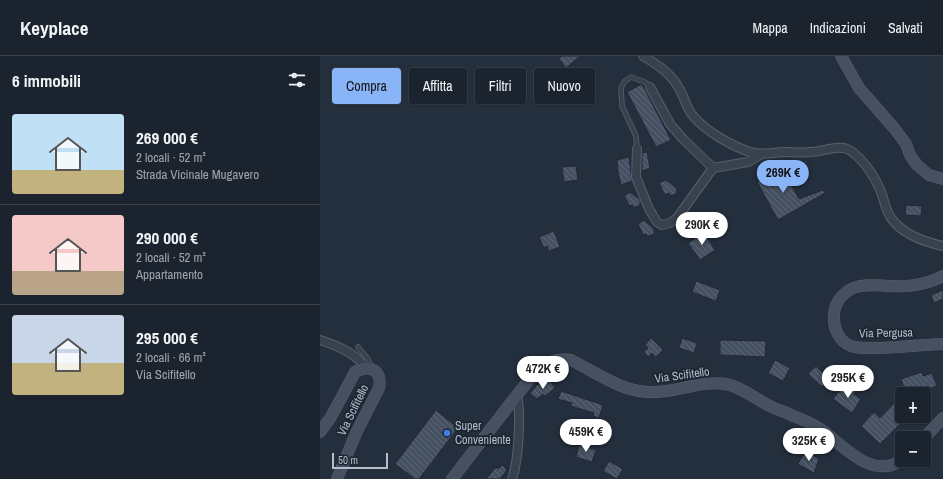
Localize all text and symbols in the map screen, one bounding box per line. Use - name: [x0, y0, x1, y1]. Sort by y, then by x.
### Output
- text: Keyplace: [20, 15, 88, 41]
- text: Mappa: [753, 19, 788, 37]
- text: Indicazioni: [810, 19, 866, 37]
- text: Salvati: [888, 19, 923, 37]
- chip: Compra: [332, 68, 401, 104]
- chip: Affitta: [409, 68, 467, 104]
- chip: Filtri: [475, 68, 526, 104]
- chip: Nuovo: [534, 68, 595, 104]
- text: 6 immobili: [12, 69, 81, 92]
- icon: filters: [286, 69, 308, 91]
- text: 269 000 €: [136, 126, 198, 149]
- icon: home: [44, 130, 92, 178]
- text: 2 locali · 52 m²: [136, 149, 206, 166]
- pin: 269K €: [750, 160, 816, 194]
- text: 269K €: [766, 164, 800, 181]
- text: Strada Vicinale Mugavero: [136, 166, 259, 183]
- pin: 290K €: [669, 212, 735, 246]
- text: 290K €: [685, 216, 719, 233]
- text: 290 000 €: [136, 226, 198, 249]
- icon: home: [44, 231, 92, 279]
- text: 2 locali · 52 m²: [136, 249, 206, 266]
- text: Appartamento: [136, 266, 203, 283]
- street label: Via Pergusa: [859, 325, 914, 341]
- text: 295 000 €: [136, 326, 198, 349]
- icon: home: [44, 331, 92, 379]
- text: 2 locali · 66 m²: [136, 349, 206, 366]
- pin: 472K €: [510, 356, 576, 390]
- text: 472K €: [526, 360, 560, 377]
- street label: Via Scifitello: [654, 363, 710, 387]
- pin: 295K €: [815, 365, 881, 399]
- text: Via Scifitello: [136, 366, 196, 383]
- text: 295K €: [831, 369, 865, 386]
- street label: Via Scifitello: [334, 382, 372, 438]
- map controls: [895, 387, 931, 467]
- button: +: [895, 387, 931, 423]
- place label: Super Conveniente: [455, 418, 511, 448]
- pin: 459K €: [553, 419, 619, 453]
- text: 459K €: [569, 423, 603, 440]
- marker: Super Conveniente: [442, 428, 452, 438]
- pin: 325K €: [776, 428, 842, 462]
- button: −: [895, 431, 931, 467]
- text: 325K €: [792, 432, 826, 449]
- scale bar: [332, 451, 388, 470]
- text: 50 m: [338, 453, 358, 467]

